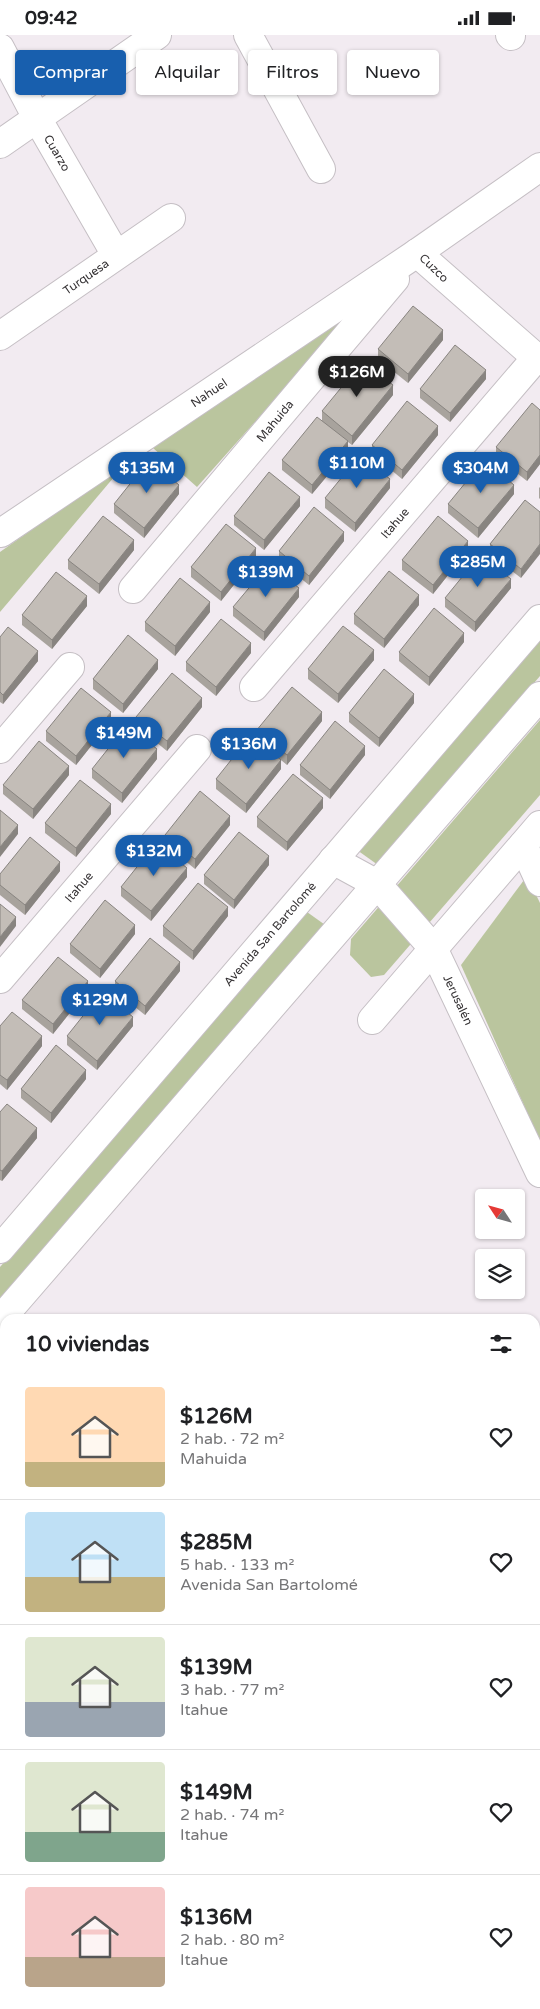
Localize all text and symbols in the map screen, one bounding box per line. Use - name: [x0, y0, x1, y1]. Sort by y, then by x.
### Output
- text: 09:42: [25, 7, 78, 29]
- chip: Comprar: [15, 50, 126, 95]
- chip: Alquilar: [136, 50, 238, 95]
- chip: Filtros: [248, 50, 337, 95]
- chip: Nuevo: [347, 50, 439, 95]
- street label: Cuarzo: [41, 132, 73, 174]
- street label: Cuzco: [416, 251, 452, 285]
- street label: Turquesa: [60, 256, 112, 298]
- pin: $126M: [322, 355, 392, 398]
- text: $126M: [329, 362, 385, 382]
- street label: Nahuel: [188, 376, 230, 410]
- street label: Mahuida: [253, 397, 297, 445]
- pin: $110M: [322, 447, 392, 489]
- pin: $135M: [112, 451, 182, 494]
- pin: $304M: [446, 451, 516, 494]
- text: $110M: [329, 453, 385, 473]
- text: $135M: [119, 458, 175, 478]
- text: $304M: [453, 458, 509, 478]
- street label: Itahue: [378, 505, 412, 541]
- pin: $285M: [443, 545, 513, 588]
- text: $285M: [450, 552, 506, 572]
- pin: $139M: [231, 555, 301, 598]
- text: $139M: [238, 562, 294, 582]
- pin: $149M: [89, 717, 159, 759]
- text: $149M: [96, 723, 152, 743]
- pin: $136M: [214, 727, 284, 770]
- text: $136M: [221, 734, 277, 754]
- pin: $132M: [119, 835, 189, 877]
- text: $132M: [126, 841, 182, 861]
- street label: Itahue: [62, 869, 96, 905]
- street label: Avenida San Bartolomé: [221, 879, 319, 989]
- street label: Jerusalén: [440, 973, 476, 1027]
- pin: $129M: [65, 983, 135, 1026]
- text: $129M: [72, 990, 128, 1010]
- north arrow: [475, 1189, 525, 1239]
- map controls: [475, 1189, 525, 1299]
- button: layers: [475, 1249, 525, 1299]
- icon: filters: [487, 1330, 515, 1358]
- text: 10 viviendas: [25, 1332, 149, 1357]
- text: $126M: [180, 1404, 253, 1429]
- icon: home: [65, 1407, 125, 1467]
- icon: heart: [487, 1423, 515, 1451]
- text: 2 hab. · 72 m²: [180, 1429, 284, 1449]
- text: Mahuida: [180, 1449, 247, 1469]
- text: $285M: [180, 1530, 253, 1555]
- icon: home: [65, 1532, 125, 1592]
- icon: heart: [487, 1548, 515, 1576]
- text: 5 hab. · 133 m²: [180, 1555, 294, 1575]
- text: Avenida San Bartolomé: [180, 1575, 358, 1595]
- text: $139M: [180, 1655, 253, 1680]
- icon: home: [65, 1657, 125, 1717]
- icon: heart: [487, 1673, 515, 1701]
- text: 3 hab. · 77 m²: [180, 1680, 284, 1700]
- text: Itahue: [180, 1700, 228, 1720]
- text: $149M: [180, 1780, 253, 1805]
- icon: home: [65, 1782, 125, 1842]
- icon: heart: [487, 1798, 515, 1826]
- text: 2 hab. · 74 m²: [180, 1805, 284, 1825]
- text: Itahue: [180, 1825, 228, 1845]
- text: $136M: [180, 1905, 253, 1930]
- icon: home: [65, 1907, 125, 1967]
- icon: heart: [487, 1923, 515, 1951]
- text: 2 hab. · 80 m²: [180, 1930, 284, 1950]
- text: Itahue: [180, 1950, 228, 1970]

